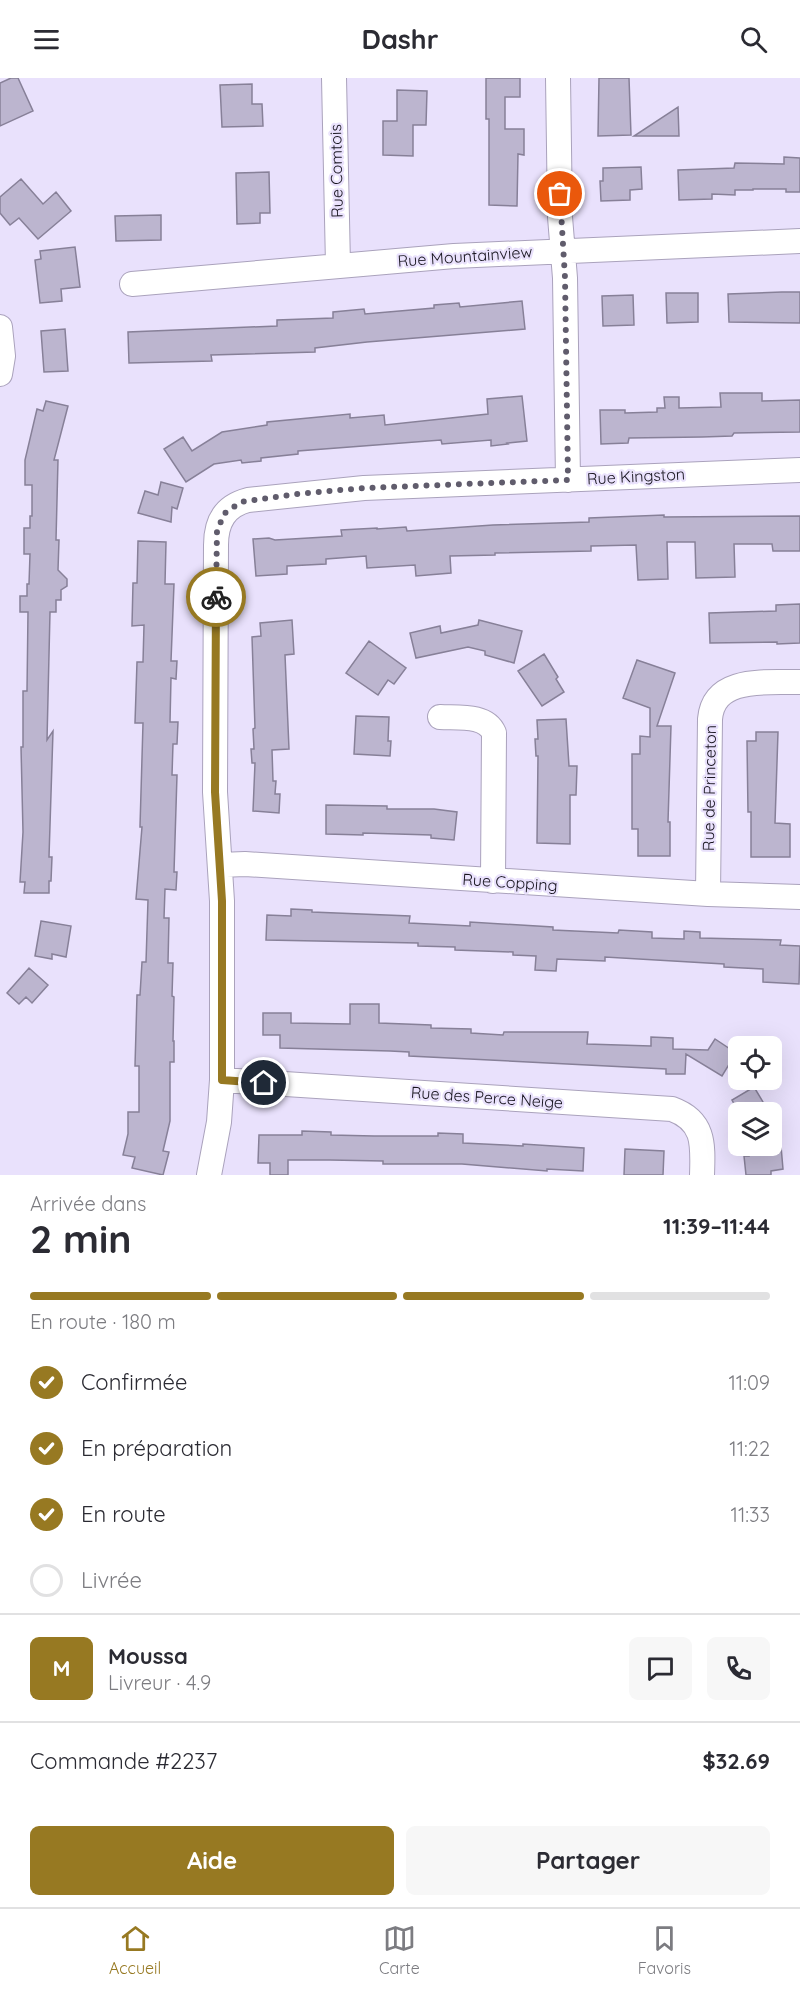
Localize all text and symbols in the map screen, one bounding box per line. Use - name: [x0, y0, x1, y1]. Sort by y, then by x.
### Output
- text: Dashr: [362, 22, 438, 56]
- icon: menu: [30, 23, 63, 56]
- icon: search: [737, 23, 770, 56]
- street label: Rue Comtois: [325, 124, 347, 218]
- pin: [534, 168, 585, 219]
- icon: bag: [543, 177, 576, 210]
- street label: Rue Mountainview: [397, 241, 533, 271]
- street label: Rue Kingston: [586, 463, 686, 489]
- courier: [186, 567, 246, 627]
- icon: bike: [200, 581, 233, 614]
- street label: Rue de Princeton: [698, 725, 720, 851]
- street label: Rue Copping: [462, 869, 558, 895]
- map controls: [728, 1036, 782, 1156]
- button: locate: [728, 1036, 782, 1090]
- pin: [238, 1057, 289, 1108]
- icon: home: [247, 1066, 280, 1099]
- street label: Rue des Perce Neige: [410, 1082, 564, 1112]
- button: layers: [728, 1102, 782, 1156]
- text: Arrivée dans: [30, 1191, 146, 1216]
- text: 11:39–11:44: [663, 1212, 770, 1240]
- text: 2 min: [30, 1214, 132, 1263]
- text: En route · 180 m: [30, 1309, 176, 1334]
- icon: check: [30, 1366, 63, 1399]
- text: Confirmée: [81, 1368, 187, 1396]
- text: 11:09: [728, 1370, 770, 1395]
- icon: check: [30, 1432, 63, 1465]
- text: En préparation: [81, 1434, 232, 1462]
- text: 11:22: [729, 1436, 770, 1461]
- icon: check: [30, 1498, 63, 1531]
- text: En route: [81, 1500, 166, 1528]
- text: 11:33: [731, 1502, 770, 1527]
- text: Livrée: [81, 1566, 142, 1594]
- button: chat: [629, 1637, 692, 1700]
- button: phone: [707, 1637, 770, 1700]
- text: Moussa: [108, 1642, 188, 1670]
- text: M: [52, 1654, 71, 1682]
- text: Livreur · 4.9: [108, 1670, 211, 1695]
- text: Commande #2237: [30, 1747, 217, 1775]
- text: $32.69: [702, 1747, 770, 1775]
- button: Aide: [30, 1826, 394, 1895]
- button: Partager: [406, 1826, 770, 1895]
- tab: Accueil: [109, 1922, 161, 1978]
- tab: Carte: [379, 1922, 420, 1978]
- tab: Favoris: [638, 1922, 691, 1978]

